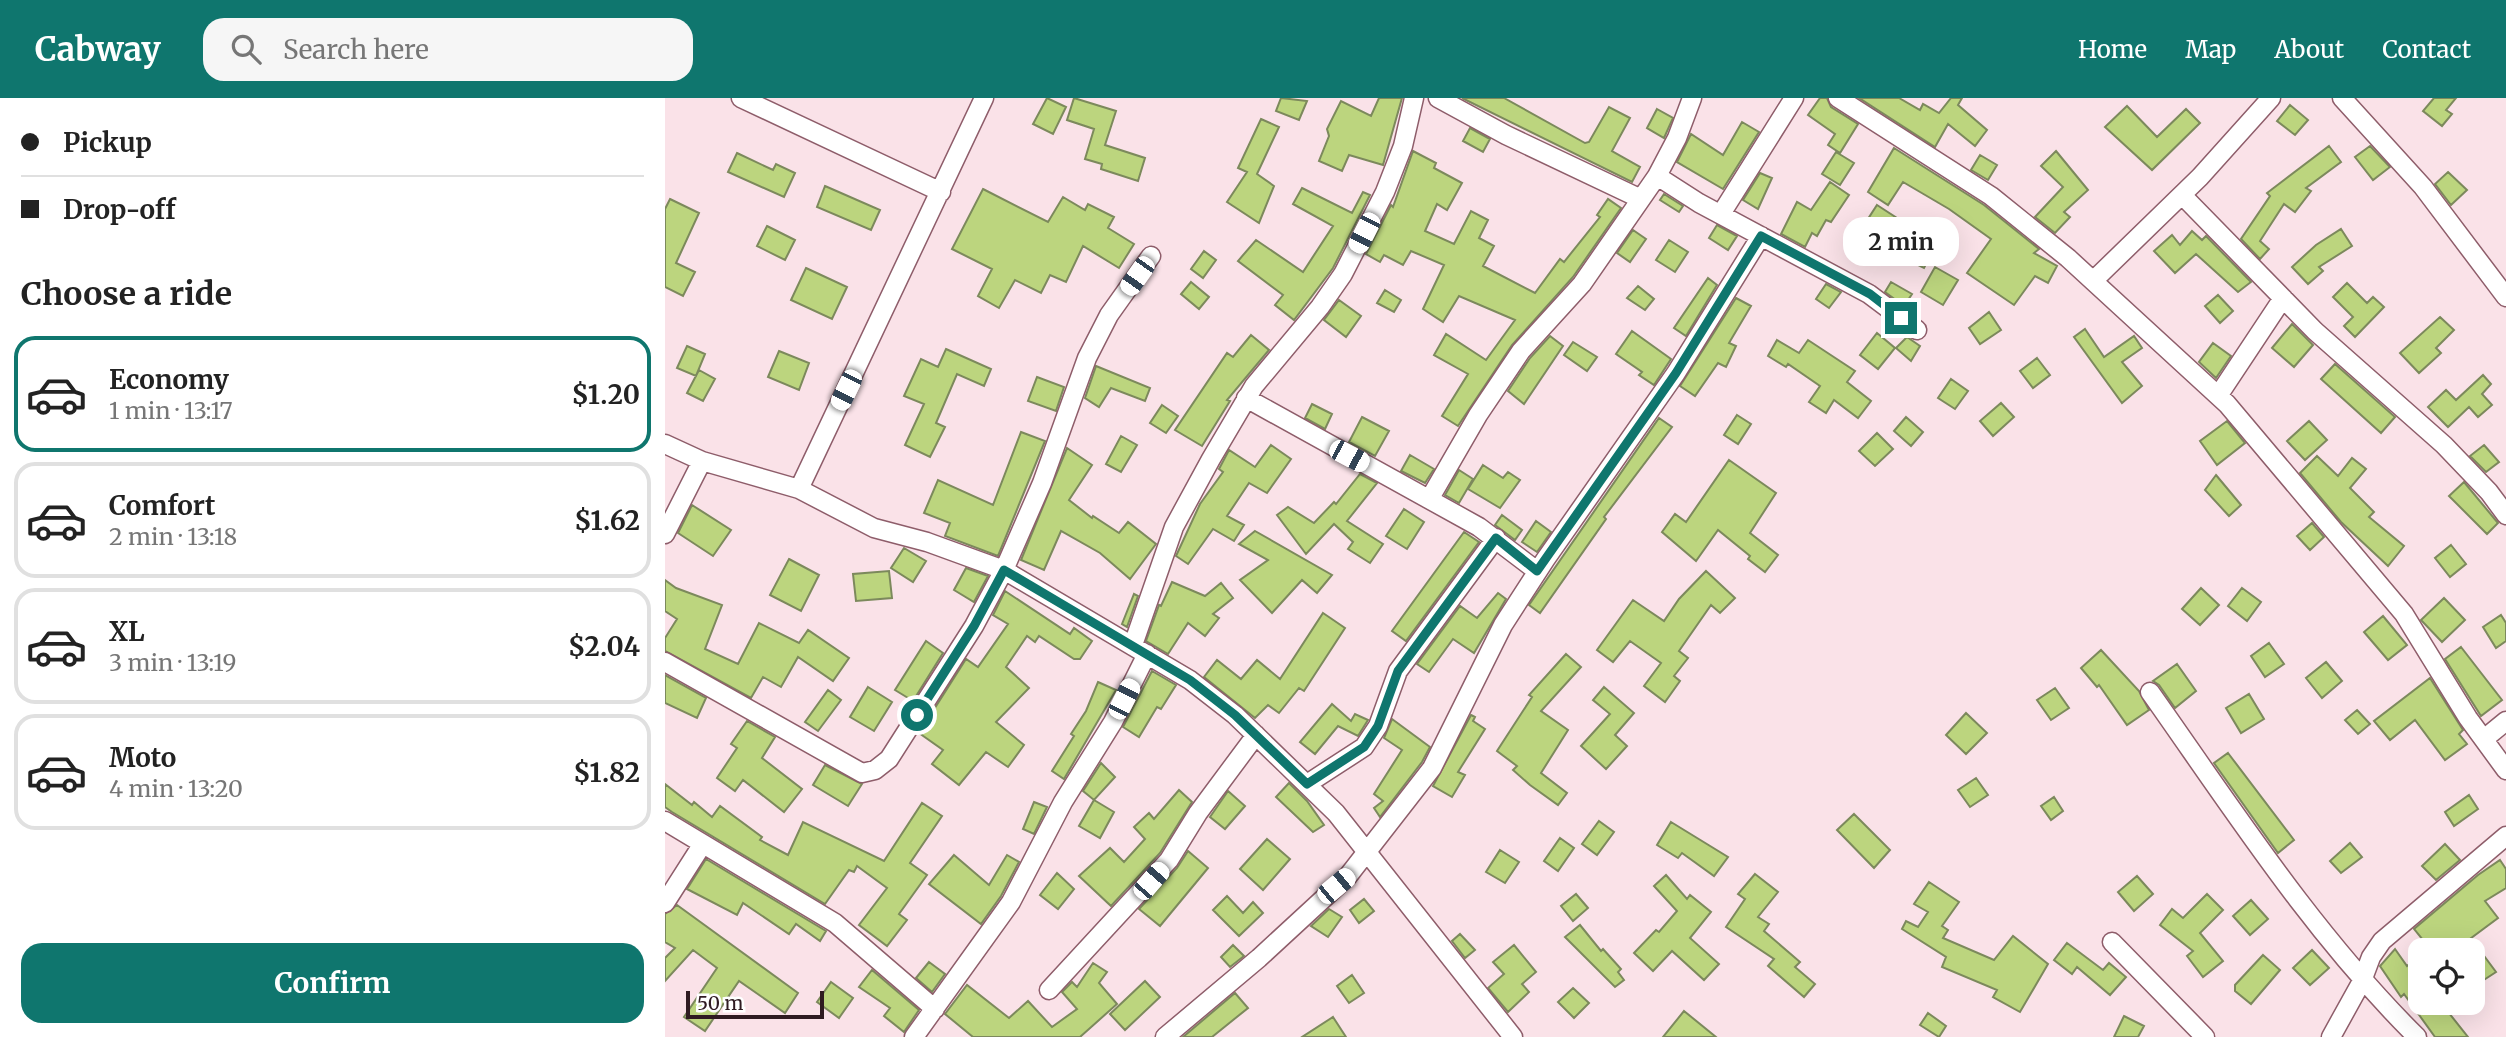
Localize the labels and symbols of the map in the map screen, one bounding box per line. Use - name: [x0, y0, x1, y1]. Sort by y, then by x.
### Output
- car: [1346, 210, 1383, 256]
- callout: 2 min: [1843, 216, 1959, 266]
- car: [1117, 253, 1158, 299]
- route end: [1885, 302, 1917, 334]
- car: [828, 367, 865, 413]
- car: [1326, 437, 1373, 475]
- car: [1106, 676, 1143, 722]
- route start: [901, 699, 933, 731]
- car: [1130, 858, 1173, 904]
- car: [1314, 864, 1359, 908]
- scale bar: [686, 988, 824, 1020]

